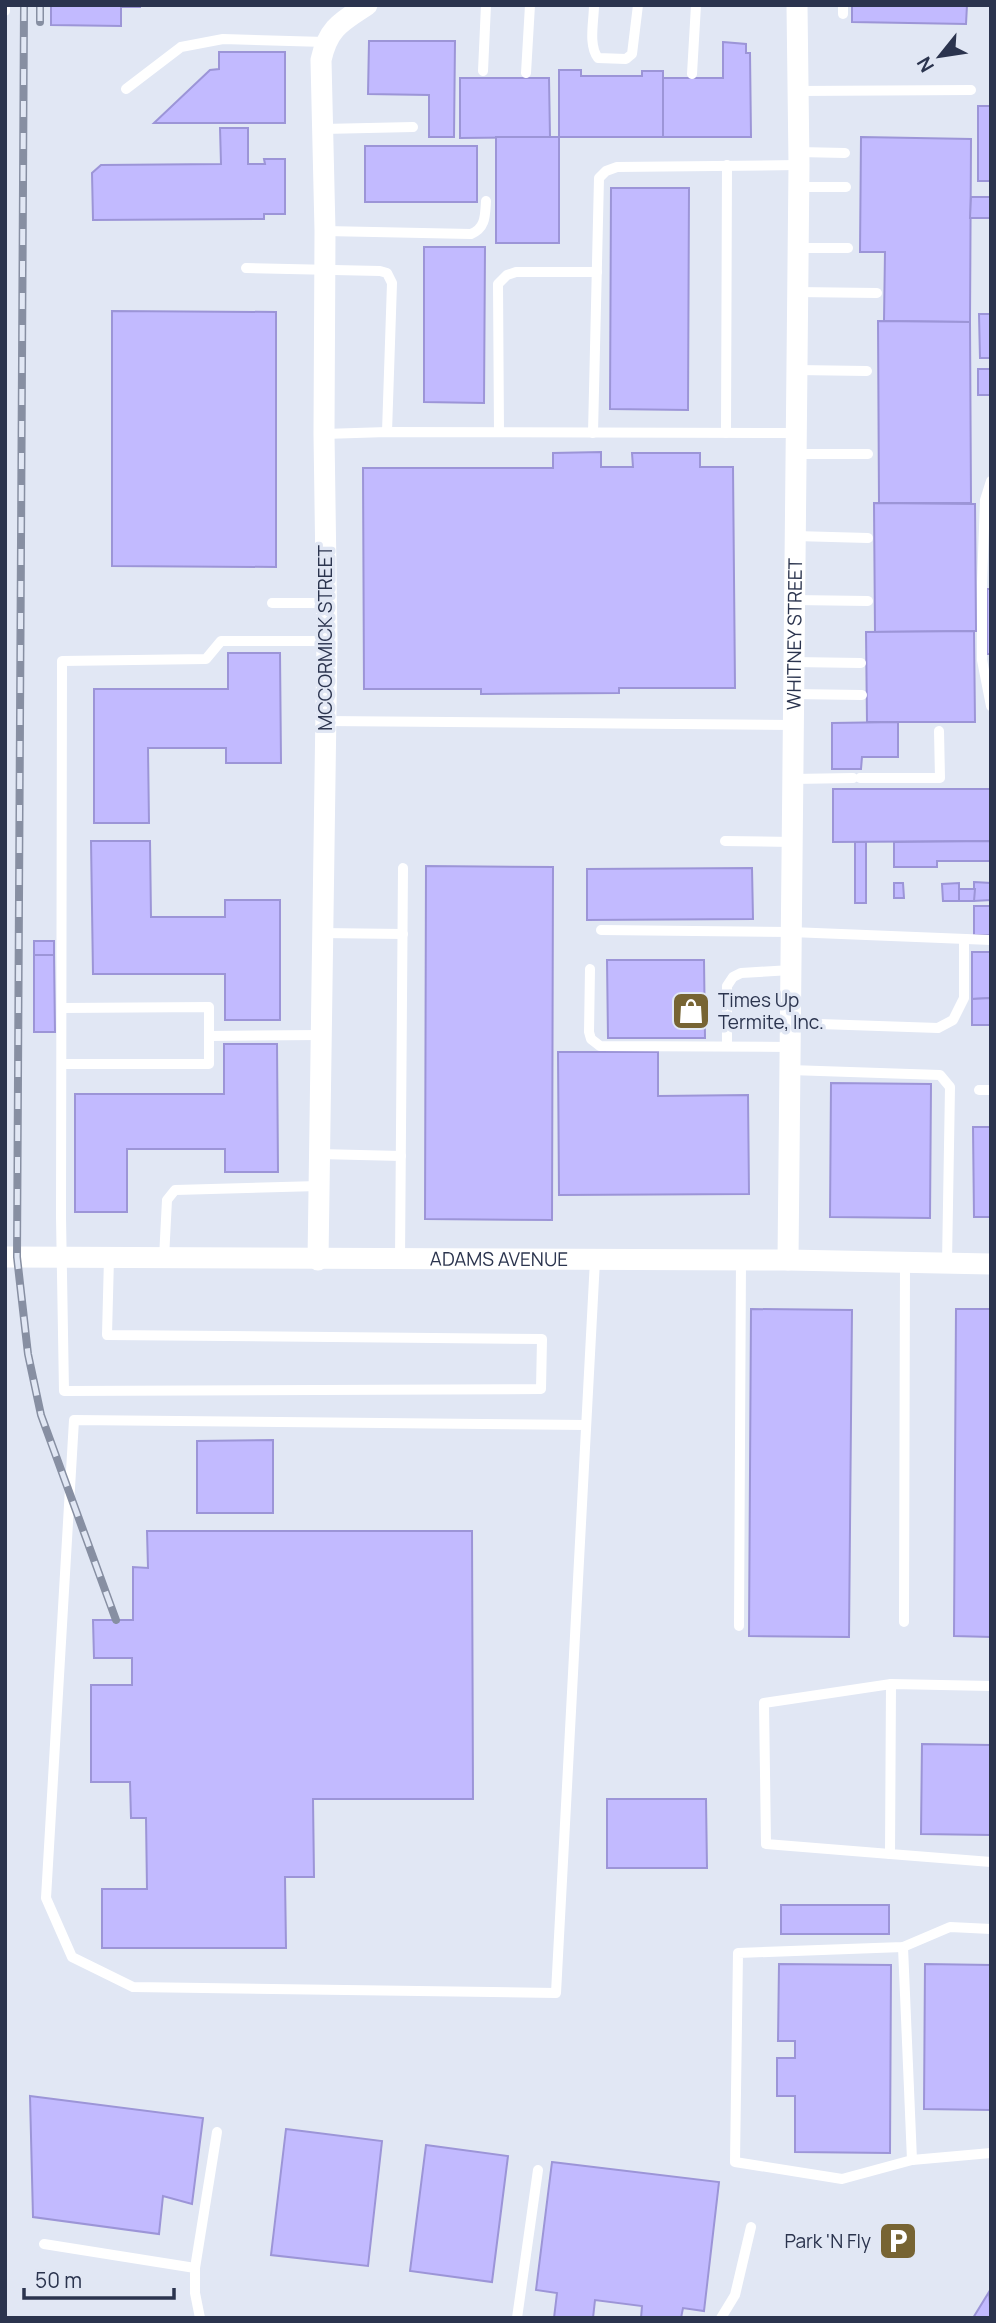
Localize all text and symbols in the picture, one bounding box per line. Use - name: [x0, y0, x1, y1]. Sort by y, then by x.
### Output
- north arrow: [905, 21, 975, 91]
- text: N: [911, 52, 940, 77]
- street label: MCCORMICK STREET: [312, 545, 338, 731]
- street label: WHITNEY STREET: [781, 557, 808, 710]
- place label: Times Up Termite, Inc.: [718, 987, 824, 1035]
- shop icon: Times Up Termite, Inc.: [670, 990, 712, 1032]
- street label: ADAMS AVENUE: [430, 1246, 568, 1272]
- parking icon: Park 'N Fly: [877, 2220, 919, 2262]
- place label: Park 'N Fly: [784, 2228, 871, 2254]
- scale bar: [24, 2256, 175, 2300]
- text: 50 m: [35, 2266, 82, 2294]

